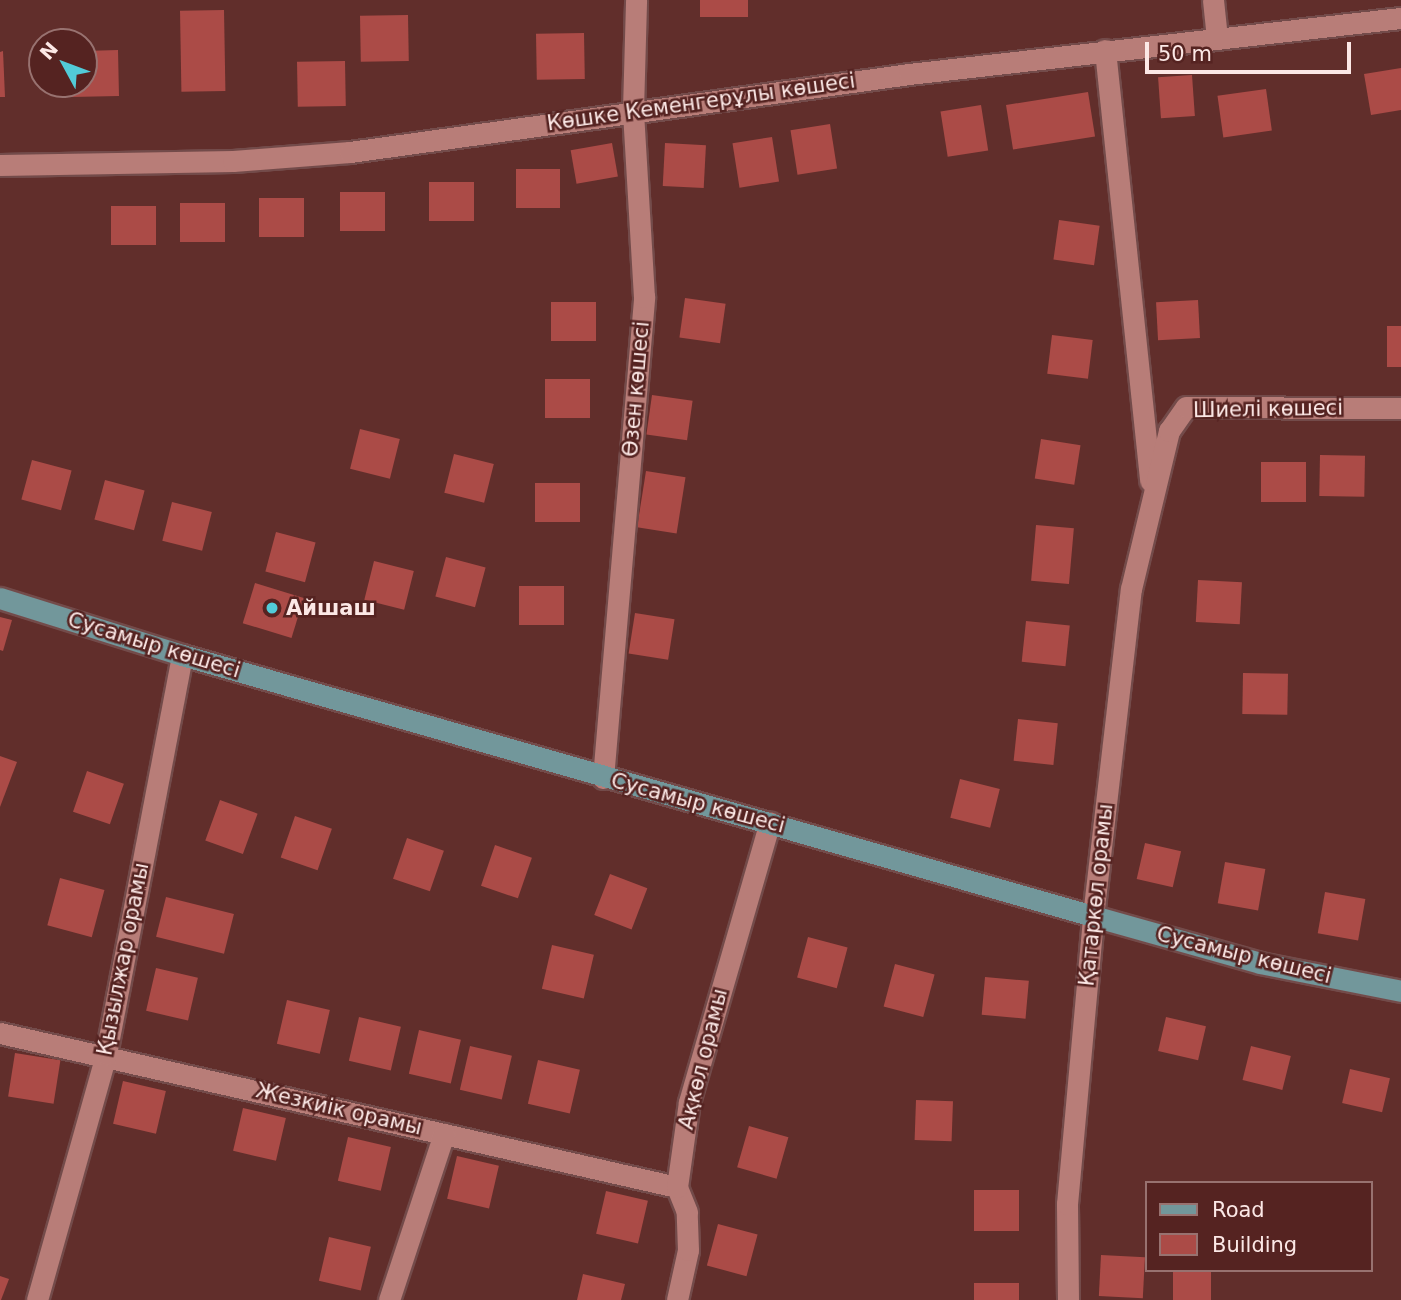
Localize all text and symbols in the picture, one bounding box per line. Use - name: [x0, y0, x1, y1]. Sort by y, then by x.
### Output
- north arrow: [28, 28, 98, 98]
- scale bar: [1149, 28, 1356, 72]
- text: N: [35, 37, 62, 64]
- text: 50 m: [1158, 42, 1212, 66]
- street label: Көшке Кеменгерұлы көшесі: [545, 68, 857, 136]
- street label: Өзен көшесі: [618, 320, 654, 458]
- street label: Шиелі көшесі: [1193, 395, 1343, 423]
- place label: Айшаш: [286, 595, 376, 621]
- marker: Айшаш: [264, 600, 280, 616]
- street label: Сусамыр көшесі: [65, 607, 243, 683]
- street label: Сусамыр көшесі: [608, 768, 788, 838]
- street label: Қатаркөл орамы: [1074, 803, 1118, 987]
- street label: Қызылжар орамы: [92, 860, 154, 1058]
- street label: Сусамыр көшесі: [1154, 921, 1334, 989]
- street label: Ақкөл орамы: [673, 986, 733, 1132]
- street label: Жезкиік орамы: [253, 1078, 425, 1140]
- legend: [1146, 1181, 1373, 1272]
- text: Road: [1212, 1198, 1265, 1222]
- text: Building: [1212, 1233, 1297, 1257]

